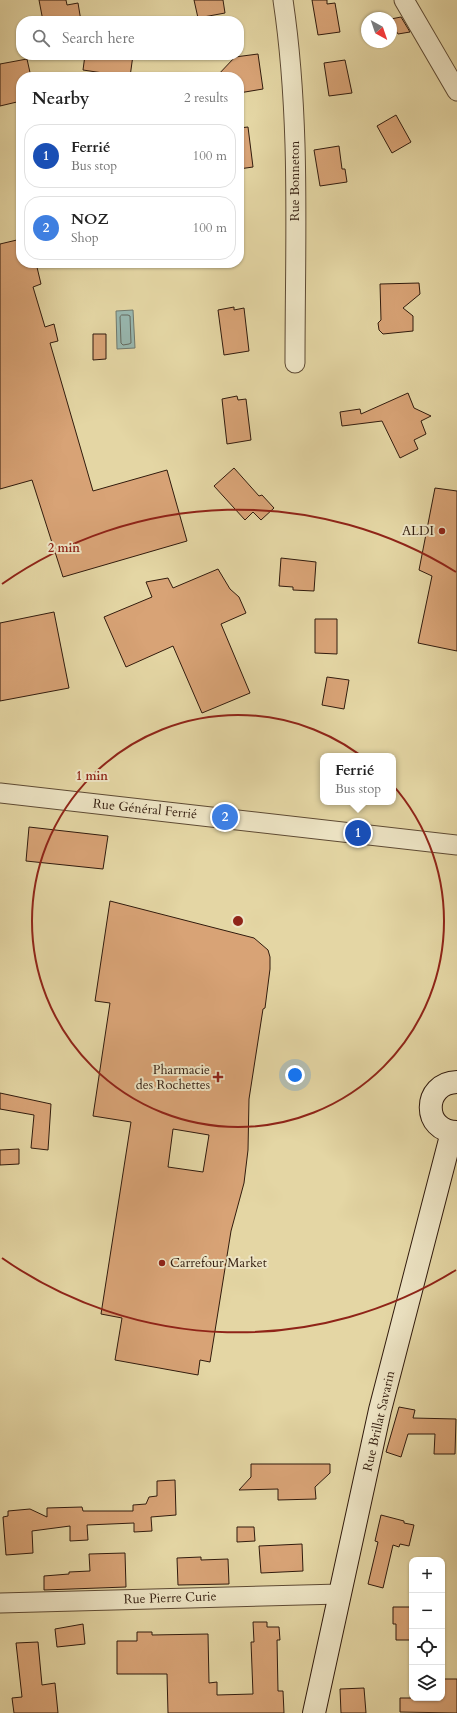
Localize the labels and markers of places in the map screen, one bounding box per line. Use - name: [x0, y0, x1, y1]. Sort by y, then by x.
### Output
- place label: ALDI: [402, 522, 434, 540]
- marker: ALDI: [437, 526, 447, 536]
- pin: 2: [212, 802, 238, 832]
- pin: 1: [345, 818, 371, 848]
- centre of rings: [231, 914, 245, 928]
- place label: Pharmacie des Rochettes: [136, 1061, 210, 1094]
- marker: Pharmacie des Rochettes: [213, 1072, 223, 1082]
- place label: Carrefour Market: [170, 1254, 267, 1272]
- marker: Carrefour Market: [157, 1258, 167, 1268]

